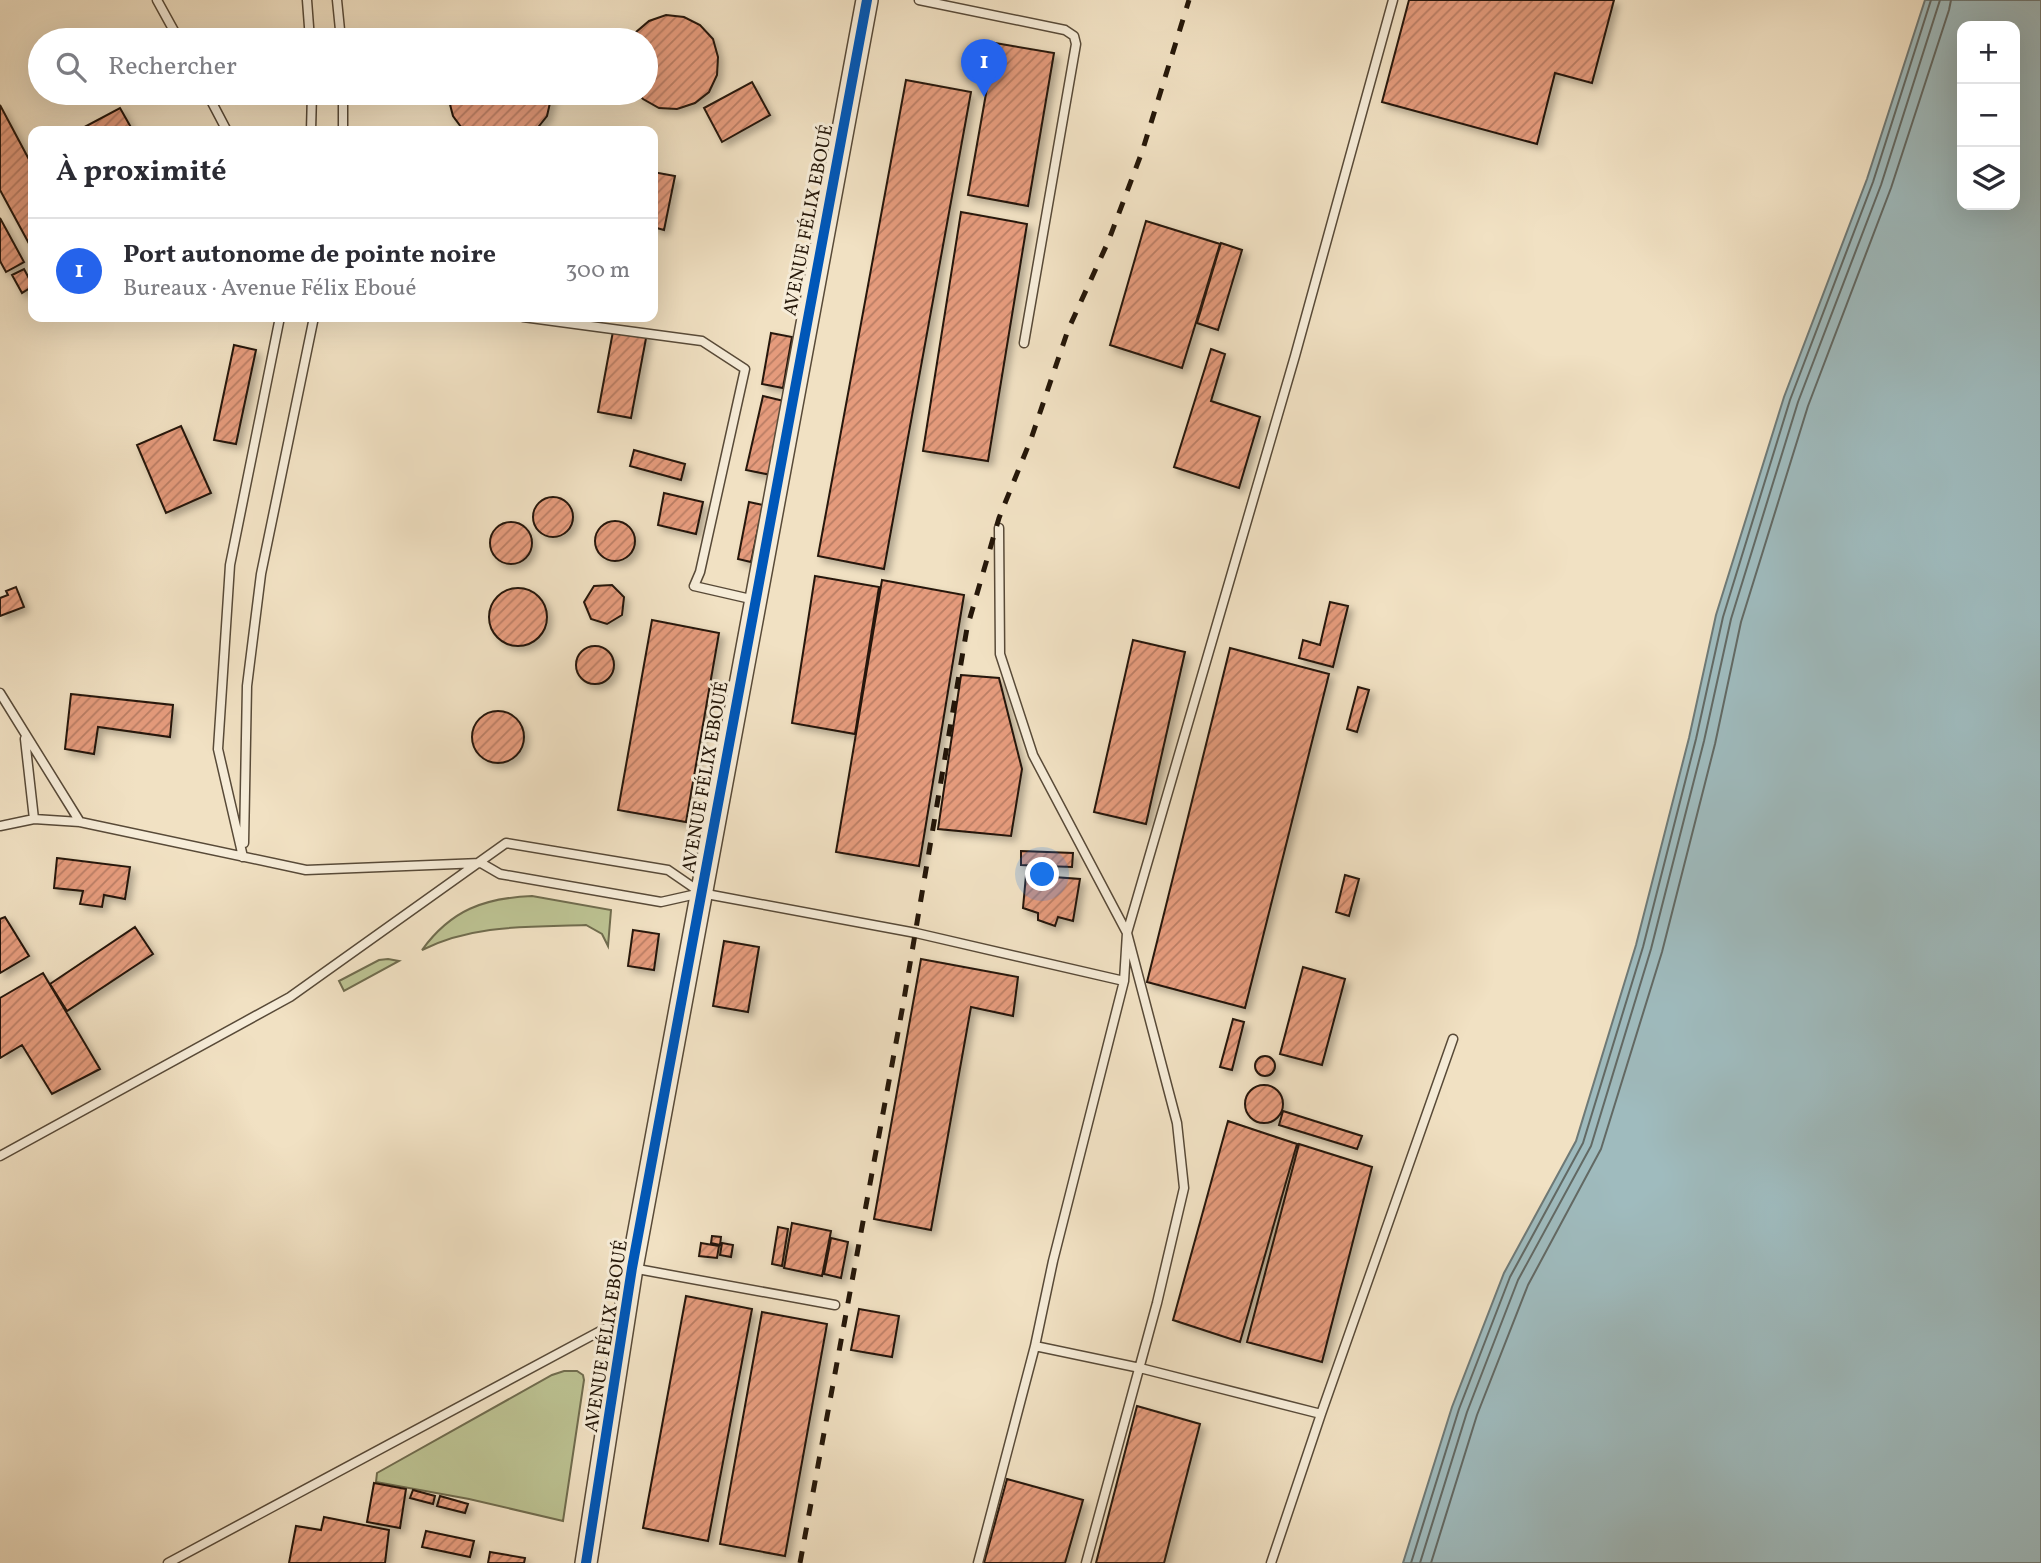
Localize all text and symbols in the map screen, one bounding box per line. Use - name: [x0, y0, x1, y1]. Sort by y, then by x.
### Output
- map controls: [1957, 21, 2020, 210]
- button: +: [1957, 21, 2020, 84]
- search box: [28, 28, 658, 105]
- pin: 1: [961, 39, 1007, 97]
- icon: search: [52, 48, 90, 86]
- text: Rechercher: [108, 49, 237, 85]
- button: −: [1957, 84, 2020, 147]
- street label: AVENUE FÉLIX EBOUÉ: [778, 122, 840, 318]
- button: layers: [1957, 147, 2020, 210]
- text: À proximité: [56, 151, 227, 193]
- text: Port autonome de pointe noire: [123, 237, 496, 273]
- text: 1: [74, 255, 84, 287]
- text: 300 m: [566, 255, 630, 287]
- text: Bureaux · Avenue Félix Eboué: [123, 273, 416, 305]
- street label: AVENUE FÉLIX EBOUÉ: [676, 679, 736, 875]
- your location: [1025, 857, 1059, 891]
- street label: AVENUE FÉLIX EBOUÉ: [579, 1238, 635, 1434]

